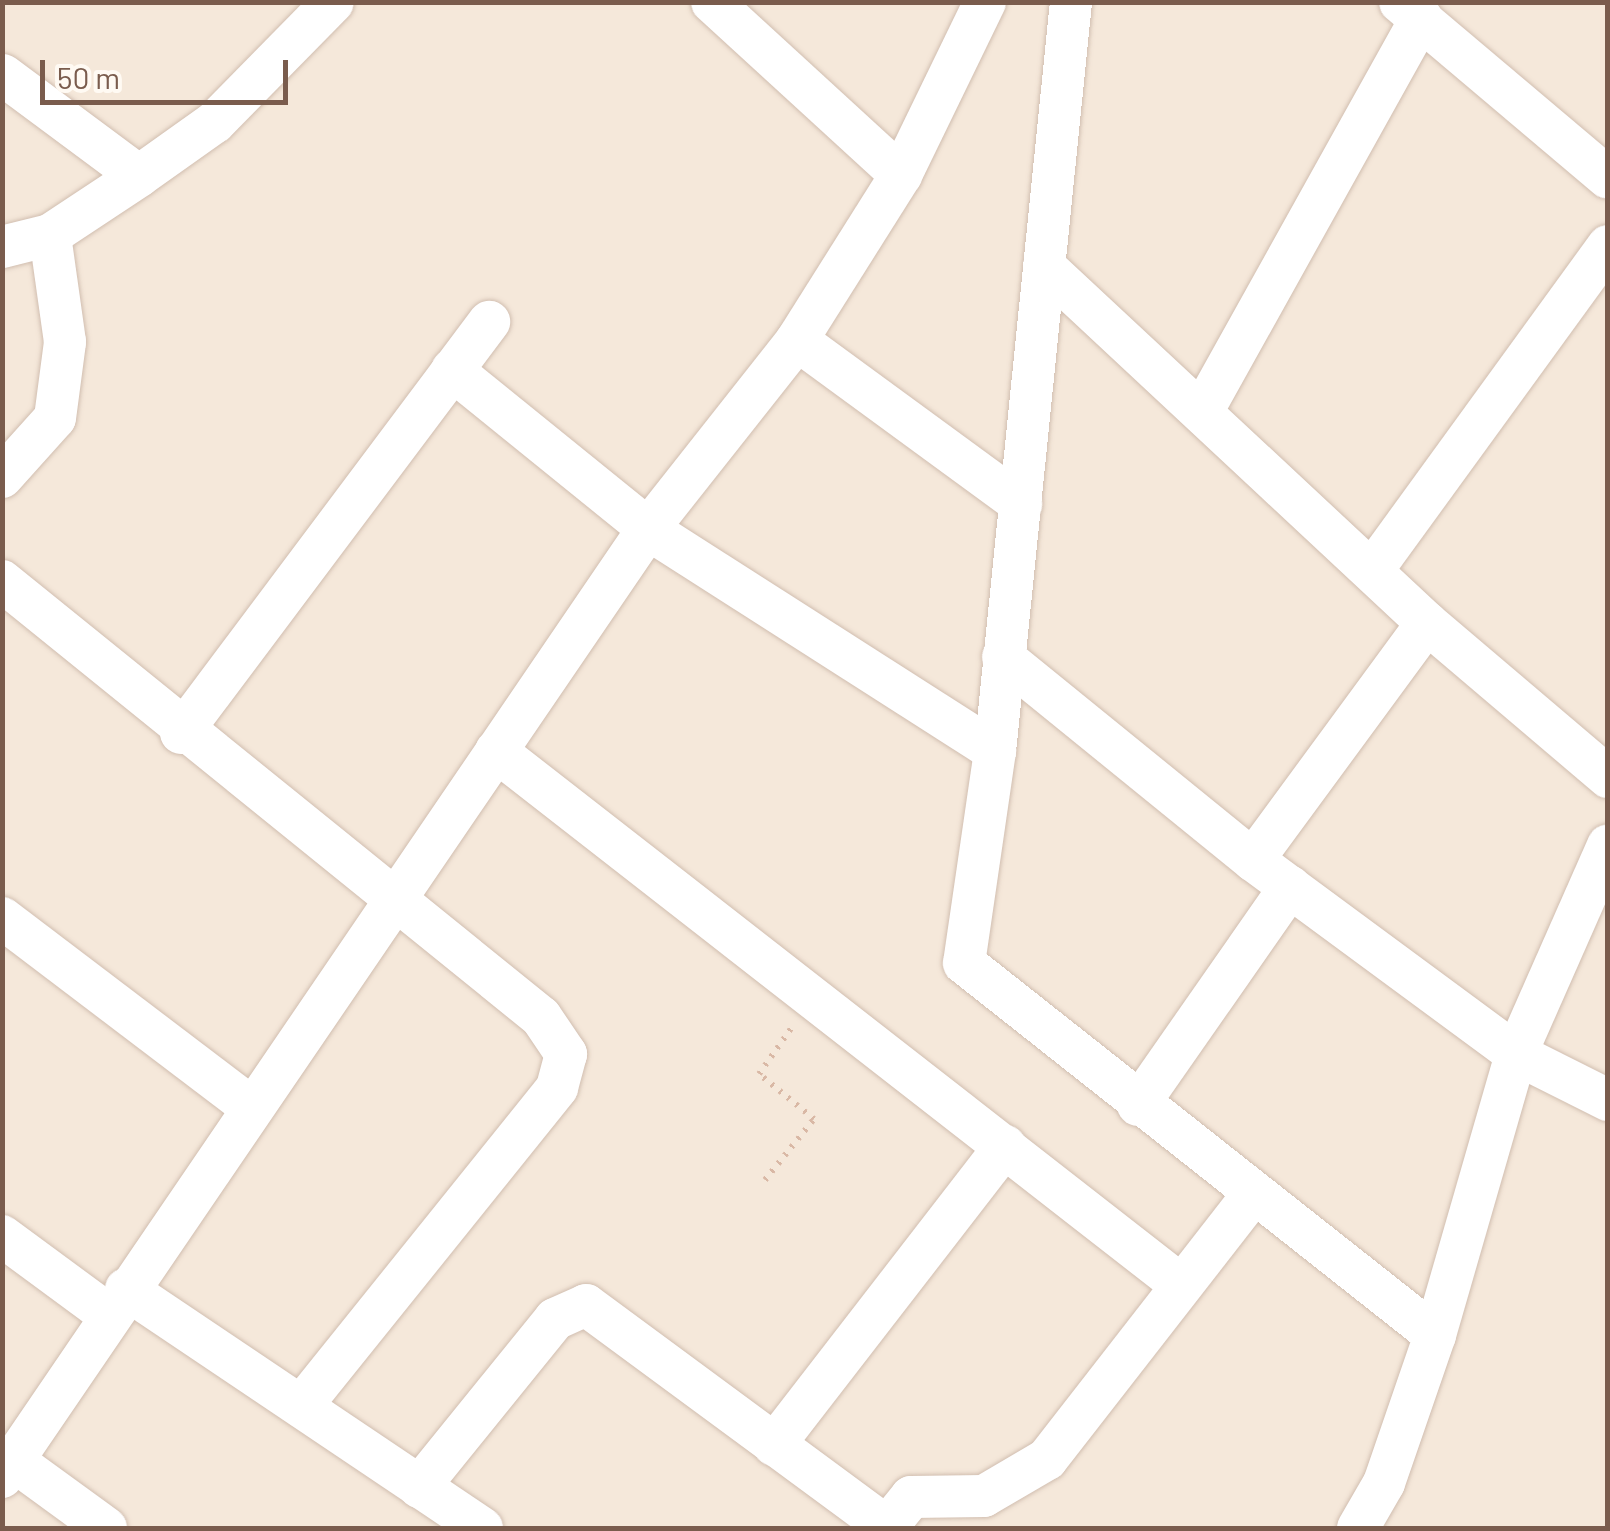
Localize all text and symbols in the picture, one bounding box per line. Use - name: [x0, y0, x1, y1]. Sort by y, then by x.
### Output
- scale bar: [45, 40, 292, 102]
- text: 50 m: [57, 59, 120, 95]

